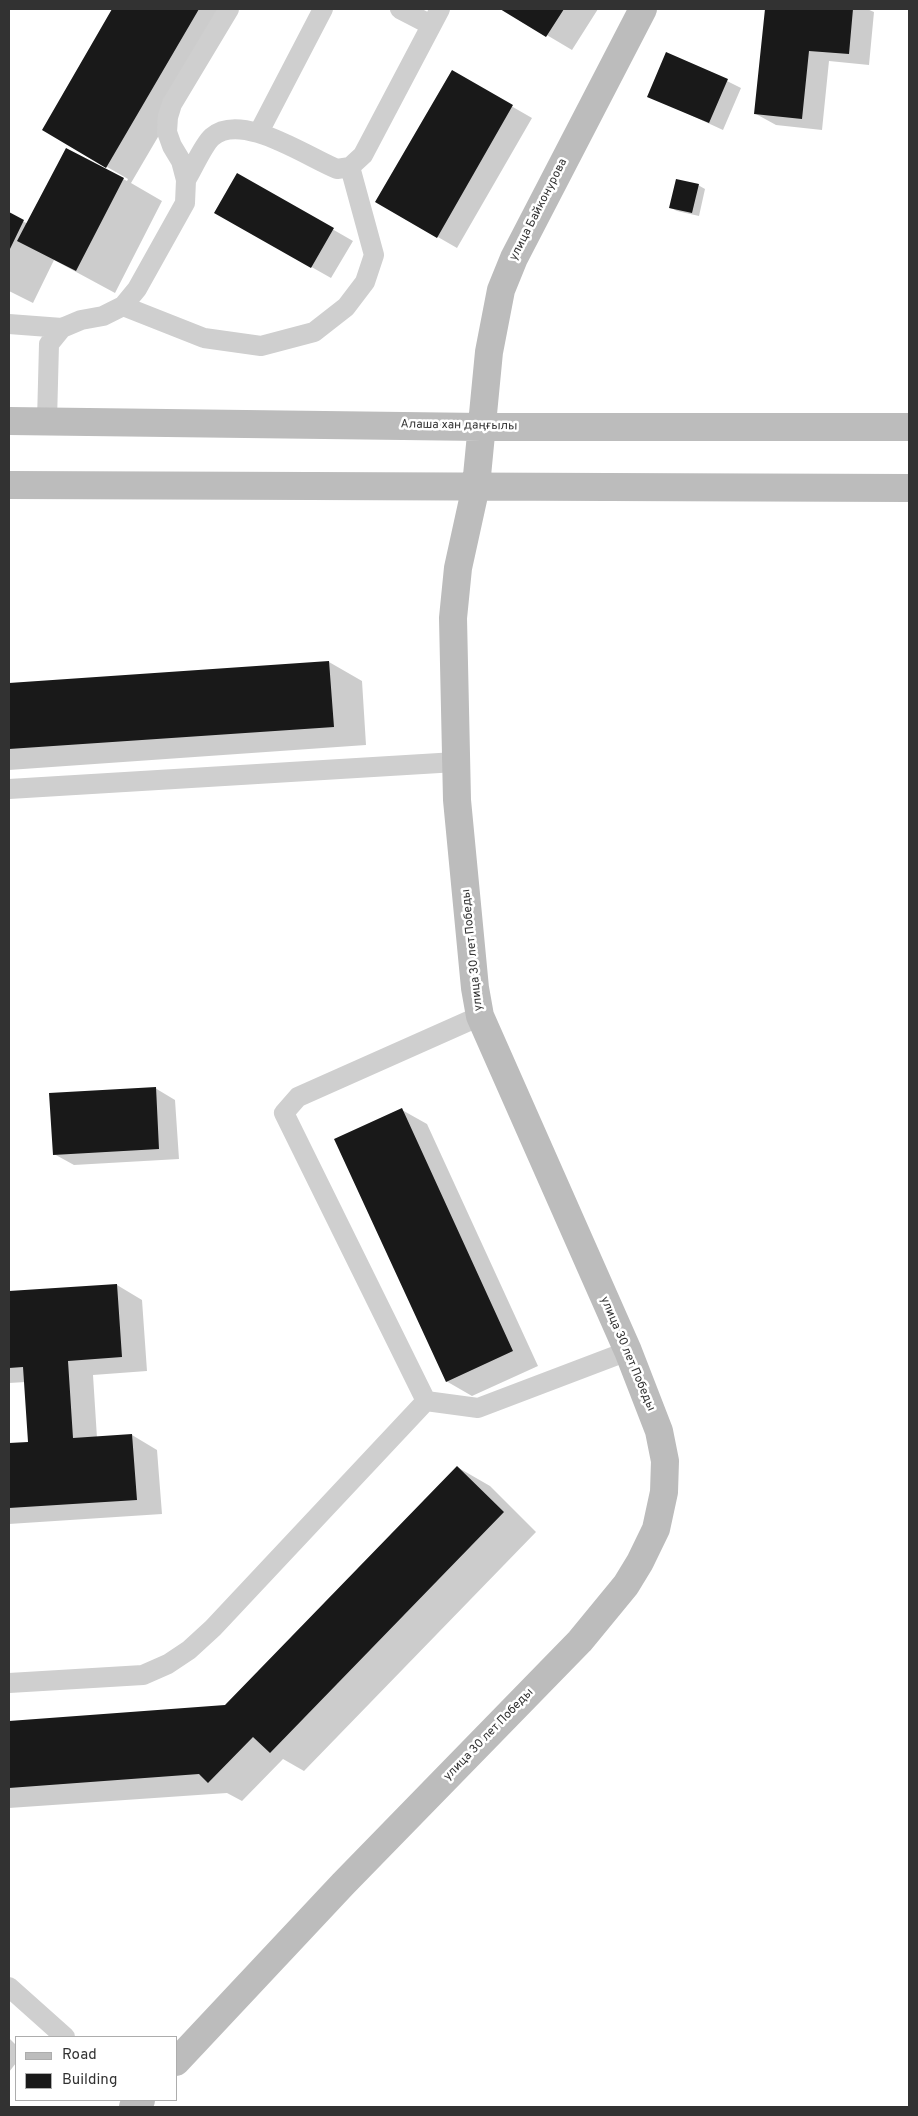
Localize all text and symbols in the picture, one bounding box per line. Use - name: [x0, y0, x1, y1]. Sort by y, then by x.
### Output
- street label: улица Байконурова: [507, 157, 571, 263]
- street label: Алаша хан даңғылы: [401, 418, 517, 434]
- street label: улица 30 лет Победы: [459, 888, 487, 1012]
- street label: улица 30 лет Победы: [596, 1295, 658, 1413]
- street label: улица 30 лет Победы: [441, 1686, 537, 1784]
- legend: [15, 2036, 178, 2101]
- text: Road: [62, 2046, 97, 2065]
- text: Building: [62, 2071, 117, 2090]

